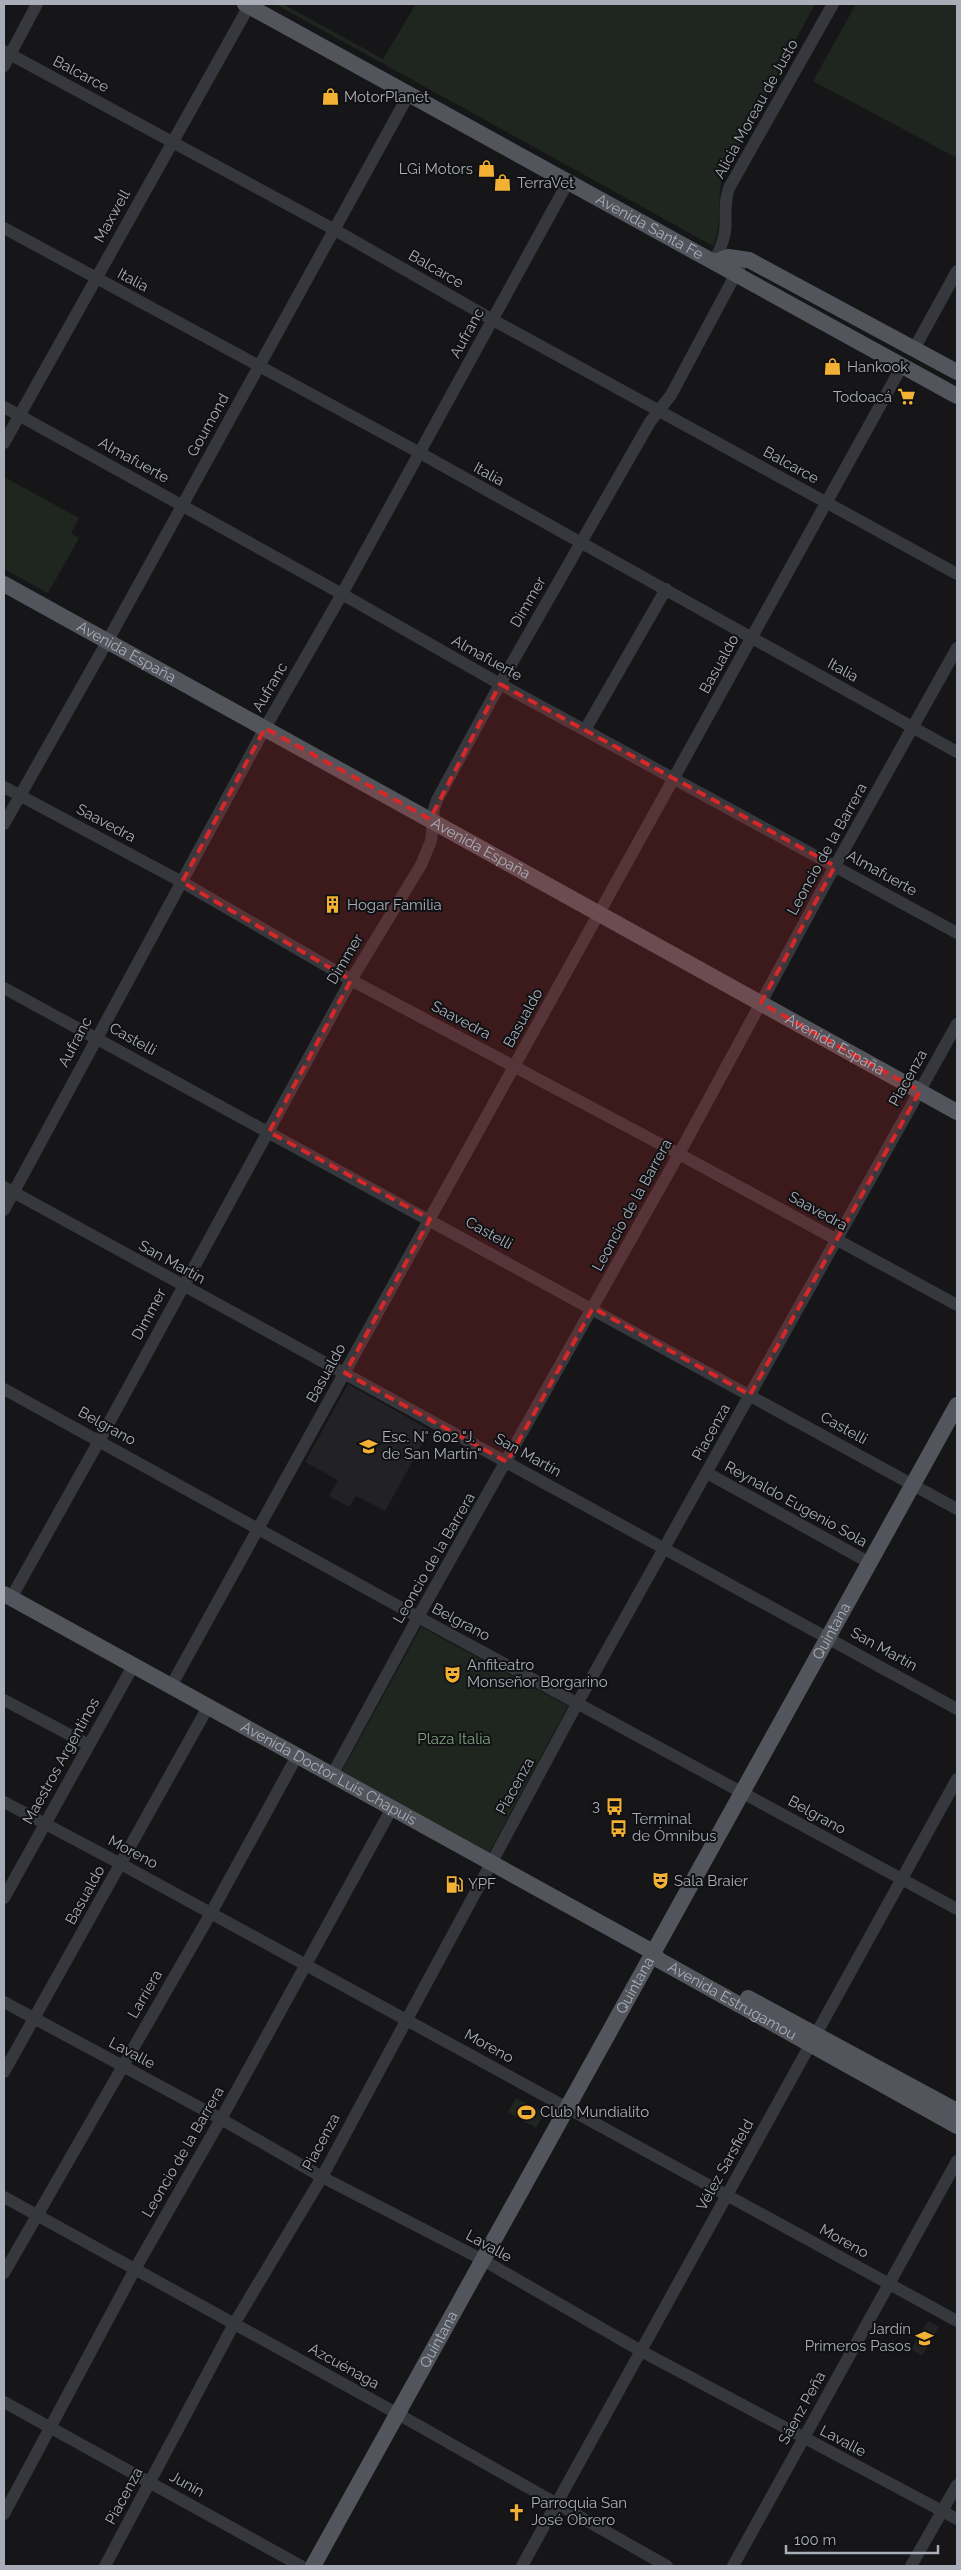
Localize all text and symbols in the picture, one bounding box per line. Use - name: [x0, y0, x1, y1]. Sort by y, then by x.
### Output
- street label: Alicia Moreau de Justo: [710, 36, 802, 182]
- street label: Balcarce: [50, 52, 112, 96]
- shop icon: MotorPlanet: [320, 87, 340, 107]
- place label: MotorPlanet: [344, 88, 429, 106]
- shop icon: LGi Motors: [477, 159, 497, 179]
- place label: LGi Motors: [399, 160, 473, 178]
- shop icon: TerraVet: [493, 173, 513, 193]
- place label: TerraVet: [517, 174, 574, 192]
- street label: Maxwell: [90, 186, 134, 246]
- street label: Avenida Santa Fe: [593, 190, 707, 264]
- street label: Balcarce: [405, 246, 467, 292]
- street label: Italia: [114, 264, 152, 296]
- street label: Aufranc: [446, 305, 488, 361]
- shop icon: Hankook: [823, 357, 843, 377]
- place label: Hankook: [847, 358, 908, 376]
- supermarket icon: Todoacá: [896, 387, 916, 407]
- place label: Todoacá: [833, 388, 892, 406]
- street label: Goumond: [183, 390, 233, 460]
- street label: Almafuerte: [96, 433, 173, 487]
- street label: Balcarce: [760, 442, 822, 488]
- street label: Italia: [470, 458, 508, 490]
- street label: Dimmer: [506, 573, 550, 631]
- street label: Avenida España: [74, 617, 179, 686]
- street label: Almafuerte: [449, 631, 526, 685]
- street label: Basualdo: [695, 631, 743, 697]
- street label: Italia: [824, 654, 862, 686]
- street label: Aufranc: [249, 659, 291, 715]
- street label: Leoncio de la Barrera: [783, 780, 871, 918]
- street label: Saavedra: [73, 800, 139, 846]
- street label: Avenida España: [428, 814, 533, 883]
- street label: Almafuerte: [844, 846, 921, 900]
- building icon: Hogar Familia: [323, 895, 343, 915]
- place label: Hogar Familia: [347, 896, 442, 914]
- street label: Dimmer: [323, 930, 367, 987]
- street label: Basualdo: [499, 985, 547, 1051]
- street label: Saavedra: [428, 997, 494, 1043]
- street label: Avenida España: [782, 1010, 888, 1079]
- street label: Aufranc: [54, 1014, 96, 1070]
- street label: Castelli: [106, 1019, 160, 1059]
- street label: Piacenza: [885, 1047, 931, 1109]
- street label: Leoncio de la Barrera: [588, 1136, 676, 1274]
- street label: Saavedra: [785, 1187, 851, 1235]
- street label: Castelli: [462, 1213, 516, 1253]
- street label: San Martín: [136, 1236, 208, 1288]
- street label: Dimmer: [128, 1285, 170, 1343]
- street label: Basualdo: [302, 1340, 350, 1406]
- street label: Piacenza: [688, 1401, 734, 1463]
- street label: Belgrano: [75, 1403, 139, 1449]
- street label: Castelli: [817, 1408, 871, 1448]
- place label: Esc. N° 602 "J. de San Martín": [382, 1428, 482, 1463]
- street label: San Martín: [492, 1429, 564, 1481]
- school or university icon: Esc. N° 602 "J. de San Martín": [358, 1436, 378, 1456]
- street label: Reynaldo Eugenio Sola: [722, 1457, 870, 1551]
- street label: Leoncio de la Barrera: [389, 1489, 479, 1627]
- street label: Belgrano: [429, 1599, 493, 1645]
- street label: Quintana: [809, 1600, 855, 1663]
- street label: San Martín: [848, 1623, 920, 1675]
- place label: Anfiteatro Monseñor Borgarino: [467, 1656, 608, 1691]
- theatre icon: Anfiteatro Monseñor Borgarino: [443, 1664, 463, 1684]
- street label: Maestros Argentinos: [19, 1695, 103, 1827]
- street label: Avenida Doctor Luis Chapuis: [238, 1717, 420, 1829]
- park label: Plaza Italia: [417, 1730, 491, 1748]
- street label: Piacenza: [492, 1755, 538, 1817]
- street label: Belgrano: [785, 1792, 849, 1838]
- bus stop icon: 3: [604, 1796, 624, 1816]
- place label: 3: [592, 1797, 600, 1815]
- place label: Terminal de Ómnibus: [632, 1810, 716, 1845]
- bus stop icon: Terminal de Ómnibus: [608, 1818, 628, 1838]
- street label: Moreno: [105, 1832, 161, 1873]
- street label: Basualdo: [61, 1862, 109, 1928]
- theatre icon: Sala Braier: [650, 1871, 670, 1891]
- place label: Sala Braier: [674, 1872, 749, 1890]
- fuel station icon: YPF: [444, 1874, 464, 1894]
- place label: YPF: [468, 1875, 496, 1893]
- street label: Quintana: [612, 1954, 658, 2017]
- street label: Avenida Estrugamou: [665, 1958, 800, 2044]
- street label: Larriera: [124, 1967, 166, 2021]
- street label: Moreno: [461, 2025, 517, 2067]
- street label: Lavalle: [106, 2033, 158, 2073]
- street label: Leoncio de la Barrera: [138, 2083, 228, 2221]
- sports icon: Club Mundialito: [516, 2102, 536, 2122]
- place label: Club Mundialito: [540, 2103, 649, 2121]
- street label: Piacenza: [298, 2110, 344, 2174]
- street label: Vélez Sarsfield: [693, 2116, 757, 2214]
- street label: Moreno: [816, 2220, 872, 2262]
- street label: Lavalle: [463, 2226, 515, 2266]
- street label: Quintana: [416, 2308, 462, 2371]
- place label: Jardín Primeros Pasos: [805, 2320, 911, 2355]
- school or university icon: Jardín Primeros Pasos: [915, 2328, 935, 2348]
- street label: Azcuénaga: [306, 2339, 382, 2393]
- street label: Sáenz Peña: [775, 2368, 829, 2448]
- street label: Lavalle: [817, 2421, 869, 2461]
- street label: Piacenza: [101, 2464, 147, 2528]
- street label: Junín: [167, 2467, 207, 2501]
- place label: Parroquia San José Obrero: [531, 2494, 627, 2529]
- church icon: Parroquia San José Obrero: [507, 2502, 527, 2522]
- scale bar: [786, 2522, 938, 2554]
- text: 100 m: [794, 2531, 836, 2549]

